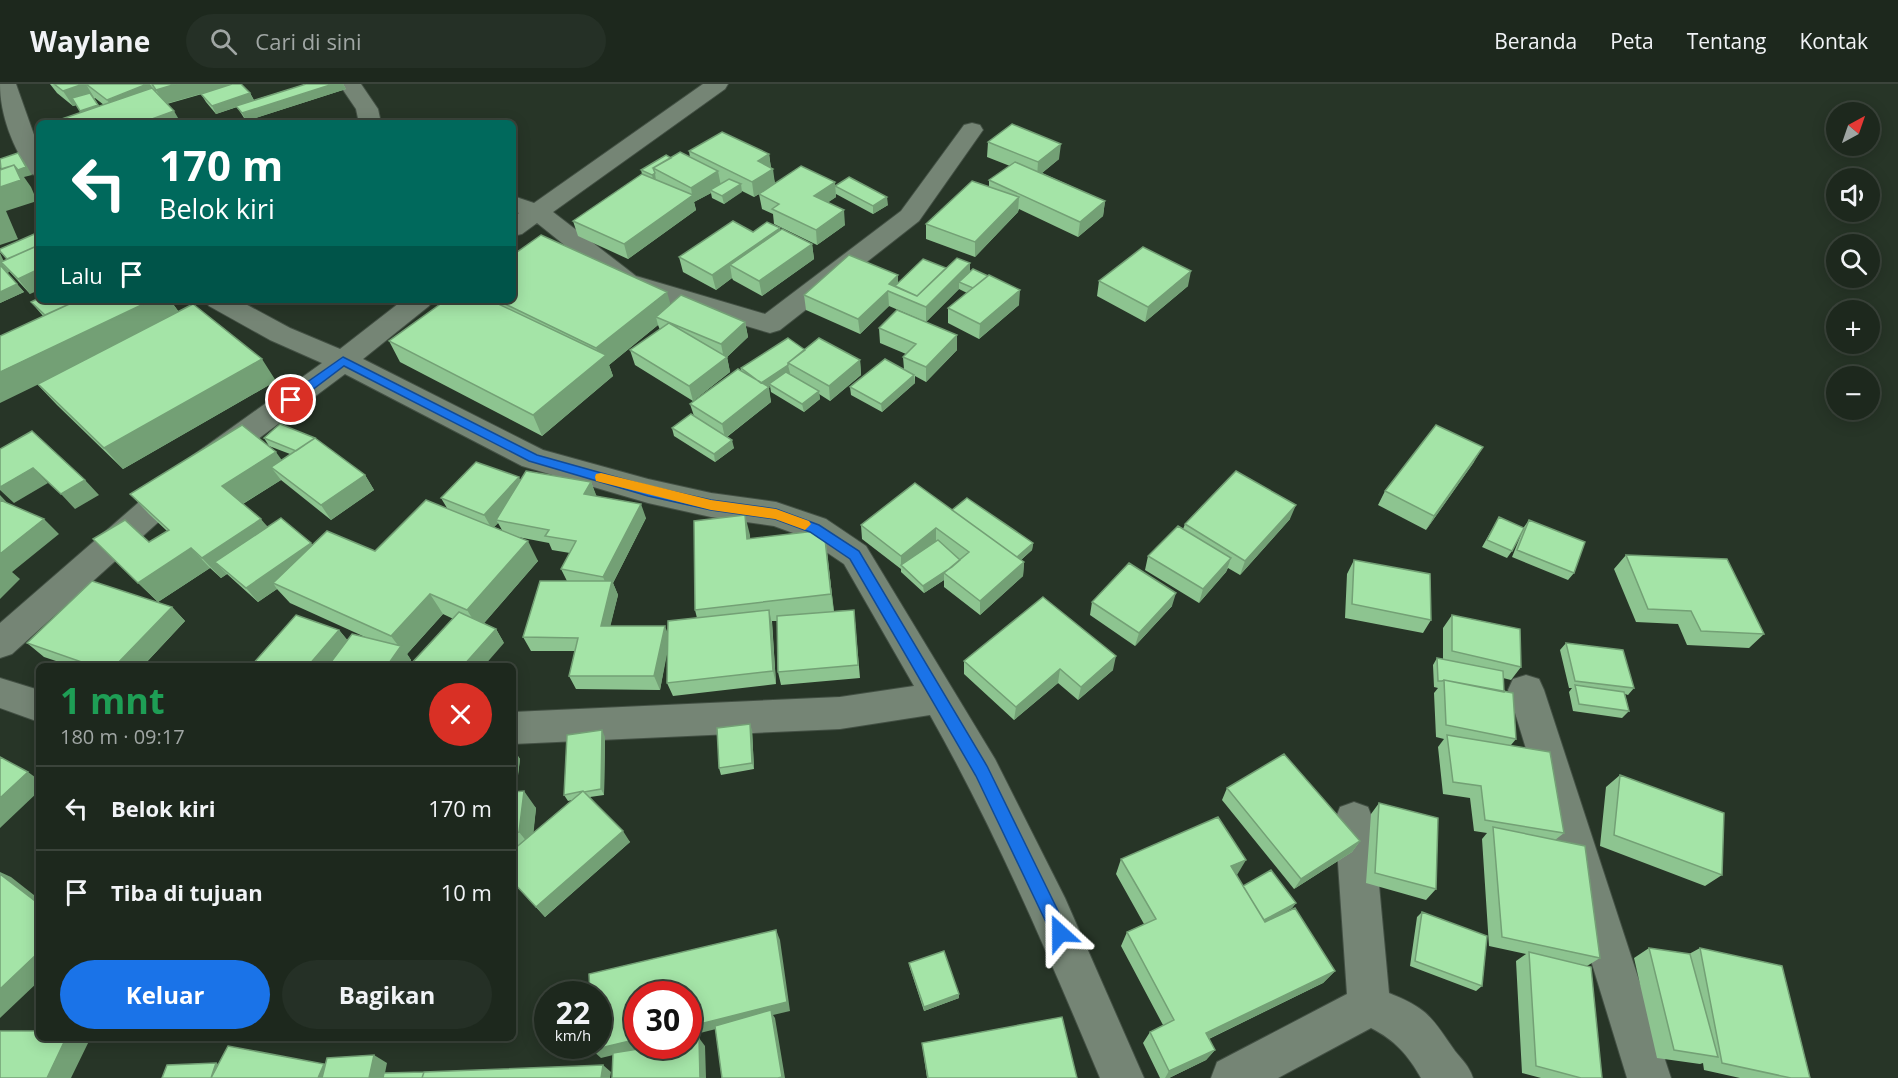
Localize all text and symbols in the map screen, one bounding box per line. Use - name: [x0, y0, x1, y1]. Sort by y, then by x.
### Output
- search box: [186, 14, 606, 68]
- text: Waylane: [30, 22, 150, 60]
- icon: search: [207, 25, 240, 58]
- text: Cari di sini: [255, 26, 361, 56]
- text: Beranda: [1494, 27, 1577, 55]
- text: Peta: [1610, 27, 1654, 55]
- text: Tentang: [1687, 27, 1766, 55]
- text: Kontak: [1799, 27, 1868, 55]
- north arrow: [1826, 102, 1880, 156]
- map controls: [1826, 102, 1880, 420]
- text: 170 m: [159, 136, 283, 193]
- icon: left: [60, 144, 138, 222]
- button: sound: [1826, 168, 1880, 222]
- text: Belok kiri: [159, 190, 275, 227]
- button: search: [1826, 234, 1880, 288]
- icon: arrive: [115, 258, 148, 291]
- text: Lalu: [60, 260, 103, 290]
- button: +: [1826, 300, 1880, 354]
- button: −: [1826, 366, 1880, 420]
- pin: [265, 374, 316, 425]
- icon: arrive: [274, 383, 307, 416]
- text: 1 mnt: [60, 676, 165, 725]
- button: close: [429, 683, 492, 746]
- text: 180 m · 09:17: [60, 723, 185, 750]
- icon: left: [60, 792, 93, 825]
- text: Belok kiri: [111, 793, 216, 823]
- text: 170 m: [428, 793, 492, 823]
- icon: arrive: [60, 876, 93, 909]
- text: Tiba di tujuan: [111, 877, 263, 907]
- text: 10 m: [441, 877, 492, 907]
- position arrow: [1028, 901, 1092, 965]
- button: Keluar: [60, 960, 270, 1029]
- button: Bagikan: [282, 960, 492, 1029]
- speed limit sign: 30: [624, 981, 702, 1059]
- text: 22: [556, 992, 590, 1033]
- text: km/h: [555, 1025, 591, 1045]

